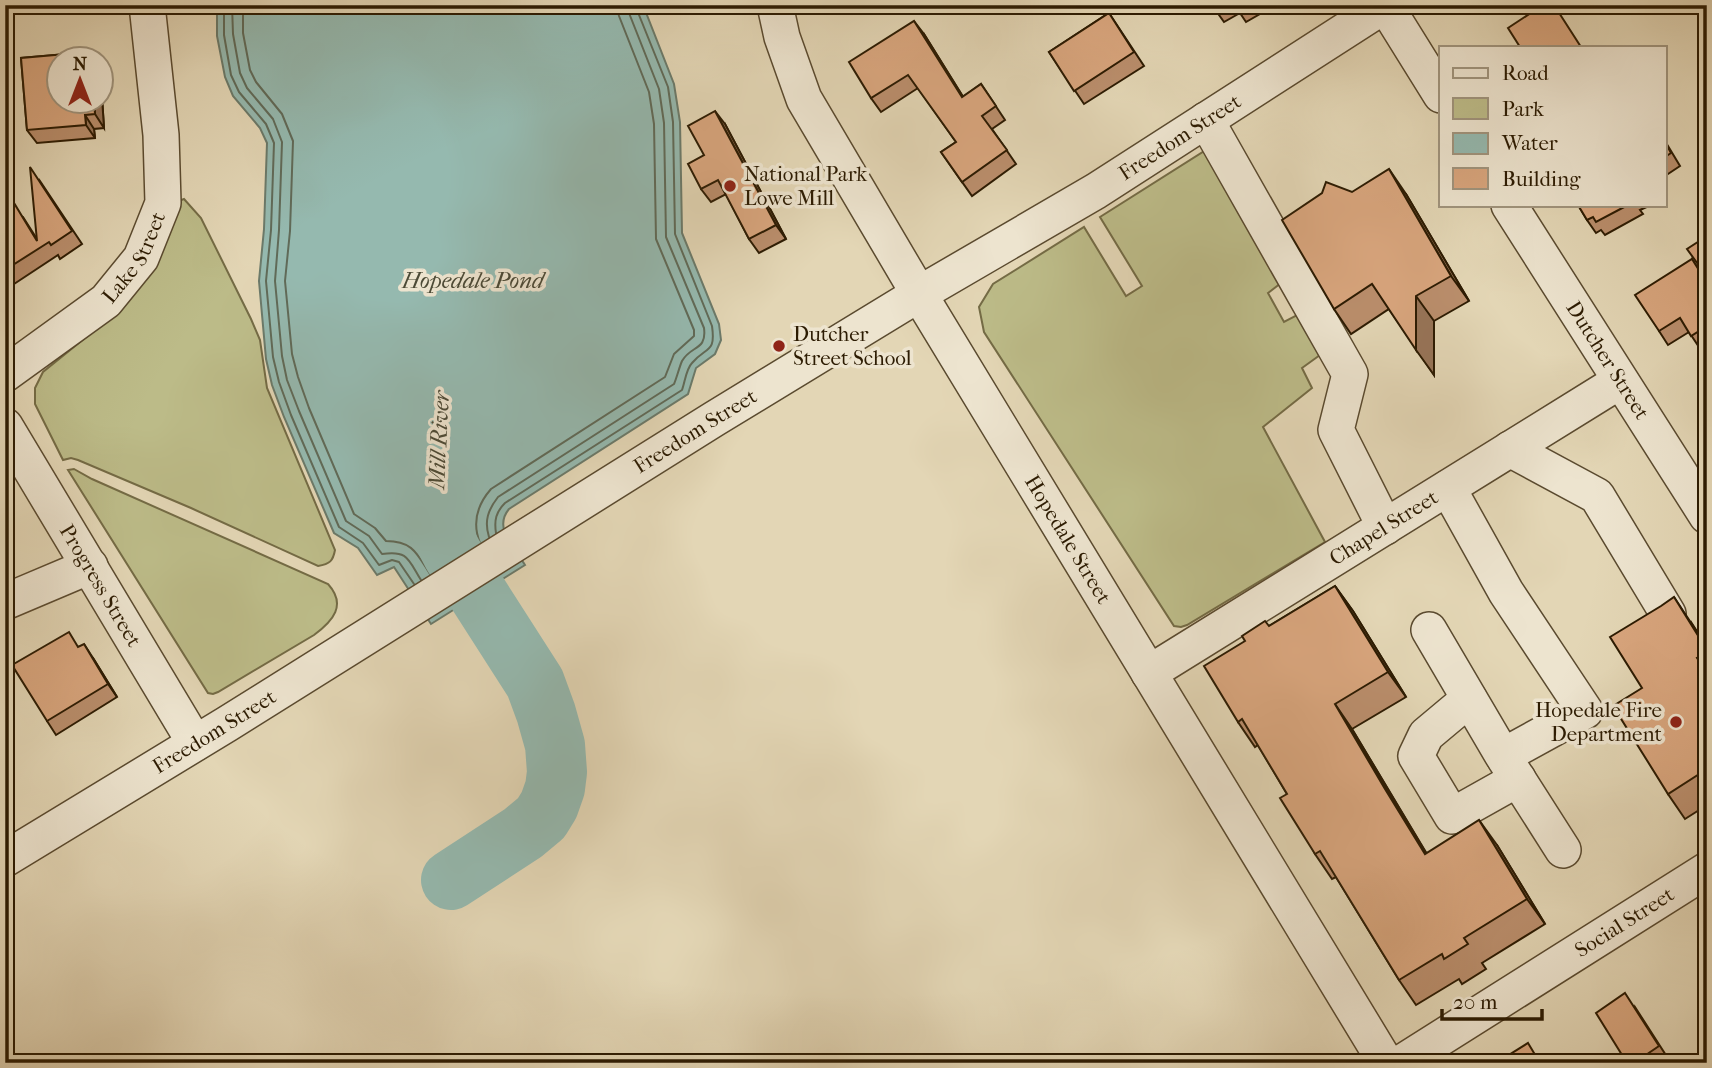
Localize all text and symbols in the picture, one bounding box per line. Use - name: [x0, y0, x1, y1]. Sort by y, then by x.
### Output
- north arrow: [46, 46, 116, 116]
- legend: [1439, 46, 1666, 206]
- text: N: [73, 53, 88, 75]
- text: Road: [1502, 61, 1549, 85]
- street label: Freedom Street: [1114, 89, 1246, 185]
- text: Park: [1502, 97, 1544, 121]
- text: Water: [1501, 131, 1558, 155]
- place label: National Park Lowe Mill: [744, 162, 867, 210]
- text: Building: [1502, 167, 1581, 191]
- marker: National Park Lowe Mill: [722, 178, 738, 194]
- street label: Lake Street: [97, 208, 170, 308]
- water label: Hopedale Pond: [401, 267, 547, 294]
- street label: Dutcher Street: [1561, 297, 1655, 424]
- place label: Dutcher Street School: [793, 322, 912, 370]
- marker: Dutcher Street School: [771, 338, 787, 354]
- street label: Freedom Street: [629, 384, 761, 478]
- water label: Mill River: [423, 389, 455, 492]
- street label: Hopedale Street: [1020, 471, 1116, 608]
- street label: Chapel Street: [1325, 485, 1443, 570]
- street label: Progress Street: [55, 520, 147, 651]
- street label: Freedom Street: [148, 684, 281, 778]
- place label: Hopedale Fire Department: [1535, 698, 1662, 746]
- marker: Hopedale Fire Department: [1668, 714, 1684, 730]
- street label: Social Street: [1570, 882, 1679, 962]
- scale bar: [1442, 977, 1542, 1021]
- text: 20 m: [1453, 990, 1498, 1014]

